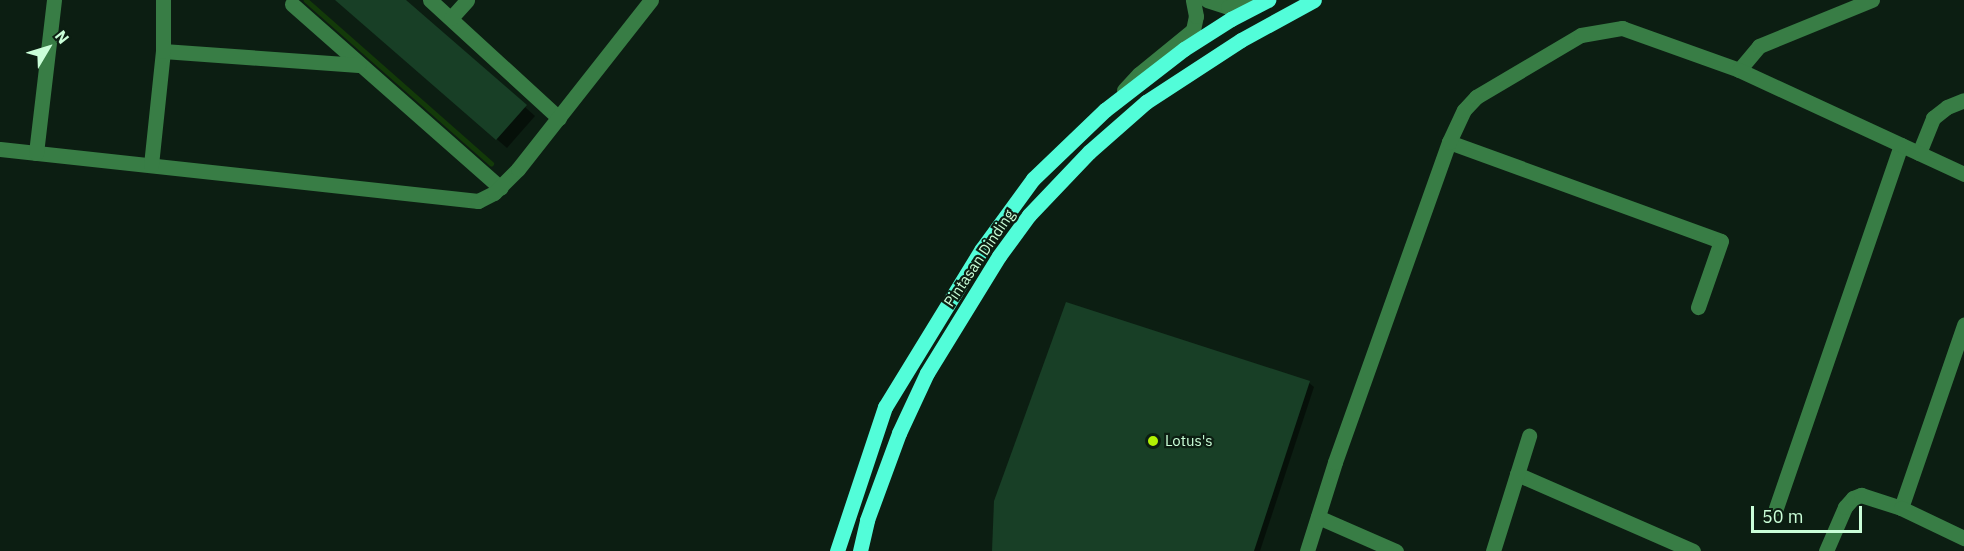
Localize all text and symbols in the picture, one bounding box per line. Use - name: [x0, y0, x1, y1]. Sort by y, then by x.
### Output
- north arrow: [18, 18, 78, 78]
- text: N: [51, 26, 74, 48]
- street label: Pintasan Dinding: [940, 206, 1018, 310]
- place label: Lotus's: [1165, 432, 1213, 450]
- marker: Lotus's: [1146, 434, 1160, 448]
- scale bar: [1754, 494, 1865, 532]
- text: 50 m: [1762, 505, 1804, 528]

